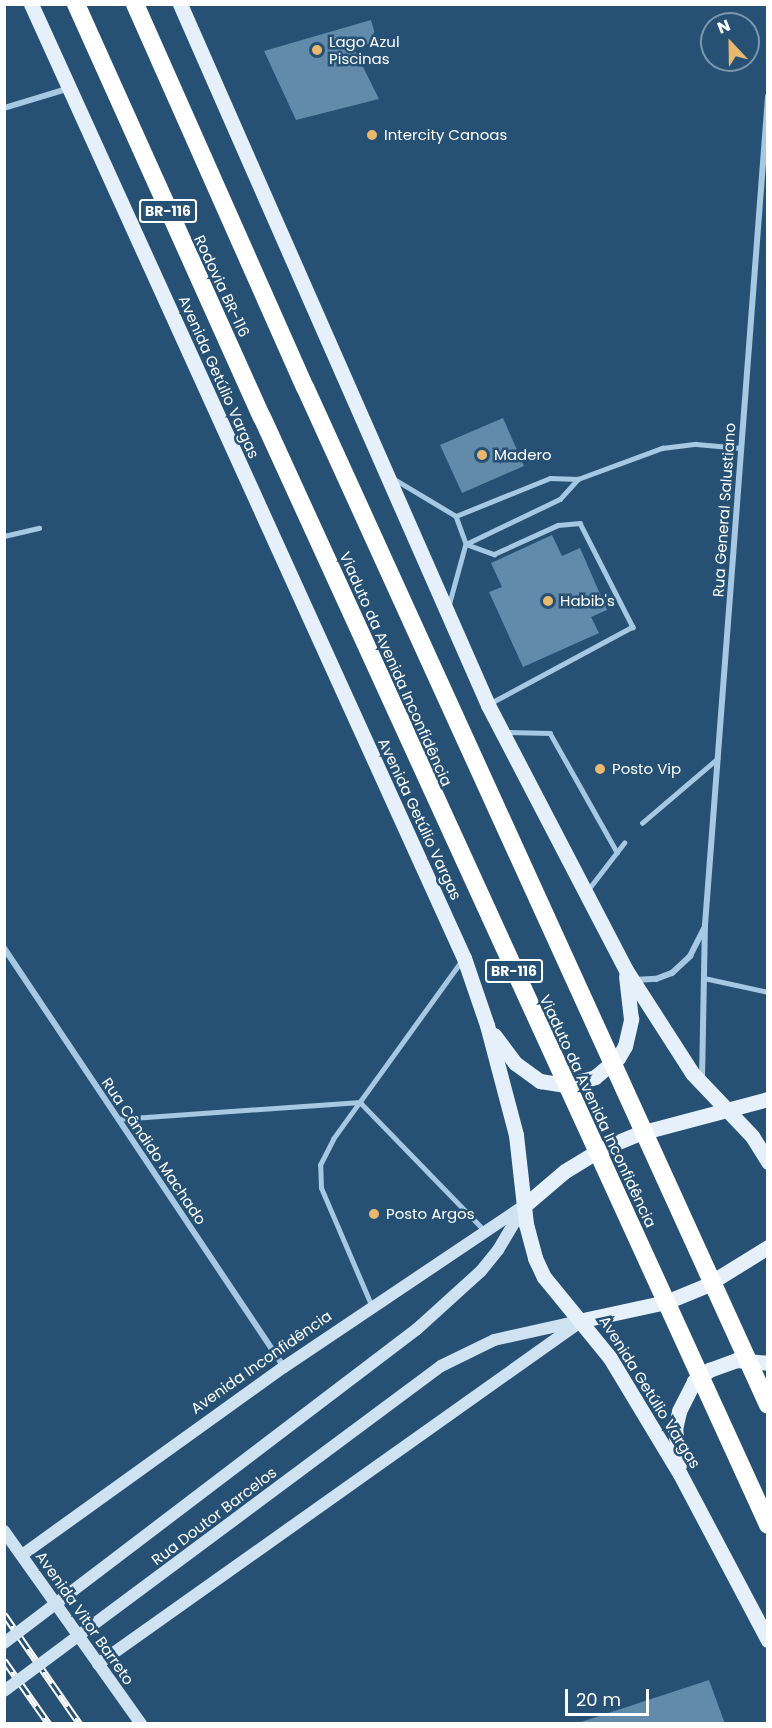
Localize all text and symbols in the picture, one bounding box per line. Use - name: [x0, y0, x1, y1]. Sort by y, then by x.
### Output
- north arrow: [700, 12, 760, 72]
- text: N: [714, 14, 734, 40]
- place label: Lago Azul Piscinas: [329, 32, 400, 67]
- marker: Lago Azul Piscinas: [310, 43, 324, 57]
- place label: Intercity Canoas: [384, 126, 507, 144]
- marker: Intercity Canoas: [365, 128, 379, 142]
- road number: BR-116: [138, 200, 198, 222]
- street label: Rodovia BR-116: [191, 232, 253, 340]
- street label: Avenida Getúlio Vargas: [175, 293, 263, 461]
- street label: Rua General Salustiano: [709, 422, 739, 598]
- place label: Madero: [494, 446, 552, 464]
- marker: Madero: [475, 448, 489, 462]
- street label: Viaduto da Avenida Inconfidência: [336, 549, 456, 789]
- place label: Habib's: [560, 592, 615, 610]
- marker: Habib's: [541, 594, 555, 608]
- street label: Avenida Getúlio Vargas: [375, 735, 465, 903]
- place label: Posto Vip: [612, 760, 681, 778]
- marker: Posto Vip: [593, 762, 607, 776]
- road number: BR-116: [484, 960, 544, 982]
- street label: Viaduto da Avenida Inconfidência: [536, 992, 660, 1230]
- street label: Rua Cândido Machado: [98, 1074, 210, 1228]
- place label: Posto Argos: [386, 1205, 474, 1223]
- marker: Posto Argos: [367, 1207, 381, 1221]
- street label: Avenida Inconfidência: [187, 1307, 335, 1417]
- street label: Avenida Getúlio Vargas: [596, 1312, 704, 1472]
- street label: Rua Doutor Barcelos: [148, 1463, 280, 1569]
- street label: Avenida Vitor Barreto: [32, 1548, 138, 1688]
- scale bar: [568, 1677, 652, 1715]
- text: 20 m: [576, 1687, 621, 1712]

